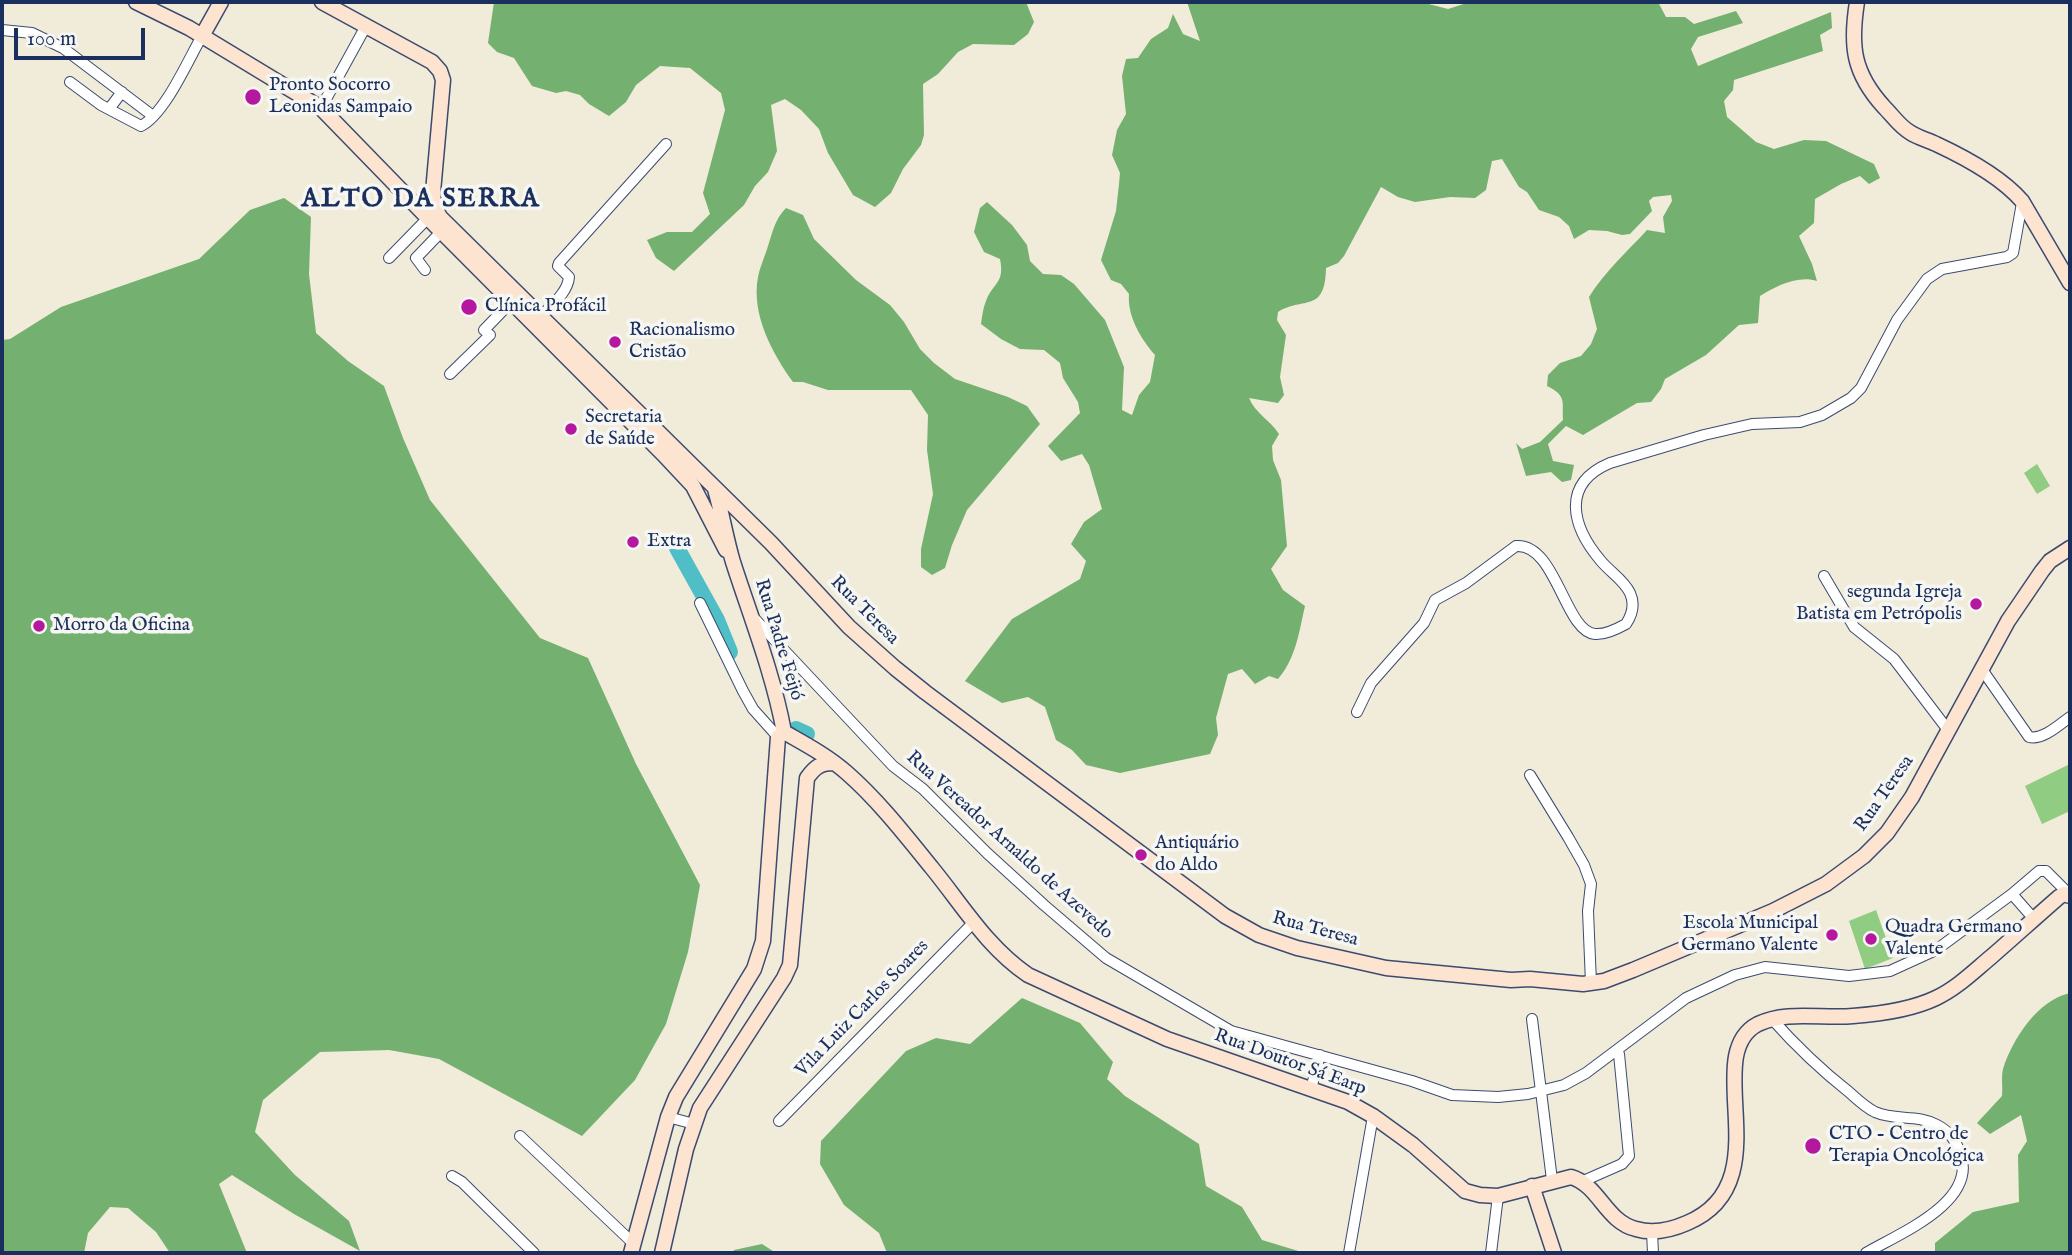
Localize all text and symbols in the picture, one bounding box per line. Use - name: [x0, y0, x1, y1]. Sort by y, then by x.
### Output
- scale bar: [18, 14, 149, 58]
- text: 100 m: [27, 26, 76, 53]
- place label: Pronto Socorro Leonidas Sampaio: [269, 75, 412, 119]
- marker: Pronto Socorro Leonidas Sampaio: [243, 87, 263, 107]
- district label: ALTO DA SERRA: [303, 185, 539, 217]
- place label: Clínica Profácil: [485, 296, 606, 318]
- marker: Clínica Profácil: [459, 297, 479, 317]
- place label: Racionalismo Cristão: [629, 320, 735, 364]
- marker: Racionalismo Cristão: [607, 334, 623, 350]
- place label: Secretaria de Saúde: [585, 407, 662, 451]
- marker: Secretaria de Saúde: [563, 421, 579, 437]
- place label: Extra: [647, 531, 691, 553]
- marker: Extra: [625, 534, 641, 550]
- street label: Rua Teresa: [825, 572, 903, 650]
- street label: Rua Padre Feijó: [749, 576, 807, 704]
- place label: segunda Igreja Batista em Petrópolis: [1796, 582, 1962, 626]
- marker: segunda Igreja Batista em Petrópolis: [1968, 596, 1984, 612]
- place label: Morro da Oficina: [53, 615, 190, 637]
- marker: Morro da Oficina: [31, 618, 47, 634]
- street label: Rua Vereador Arnaldo de Azevedo: [901, 747, 1117, 945]
- street label: Rua Teresa: [1850, 751, 1920, 837]
- place label: Antiquário do Aldo: [1155, 833, 1239, 877]
- marker: Antiquário do Aldo: [1133, 847, 1149, 863]
- street label: Rua Teresa: [1270, 908, 1360, 952]
- place label: Escola Municipal Germano Valente: [1681, 913, 1818, 957]
- place label: Quadra Germano Valente: [1885, 917, 2022, 961]
- marker: Escola Municipal Germano Valente: [1824, 927, 1840, 943]
- marker: Quadra Germano Valente: [1863, 931, 1879, 947]
- street label: Vila Luiz Carlos Soares: [792, 936, 934, 1082]
- street label: Rua Doutor Sá Earp: [1211, 1025, 1369, 1101]
- place label: CTO - Centro de Terapia Oncológica: [1829, 1124, 1984, 1168]
- marker: CTO - Centro de Terapia Oncológica: [1803, 1136, 1823, 1156]

